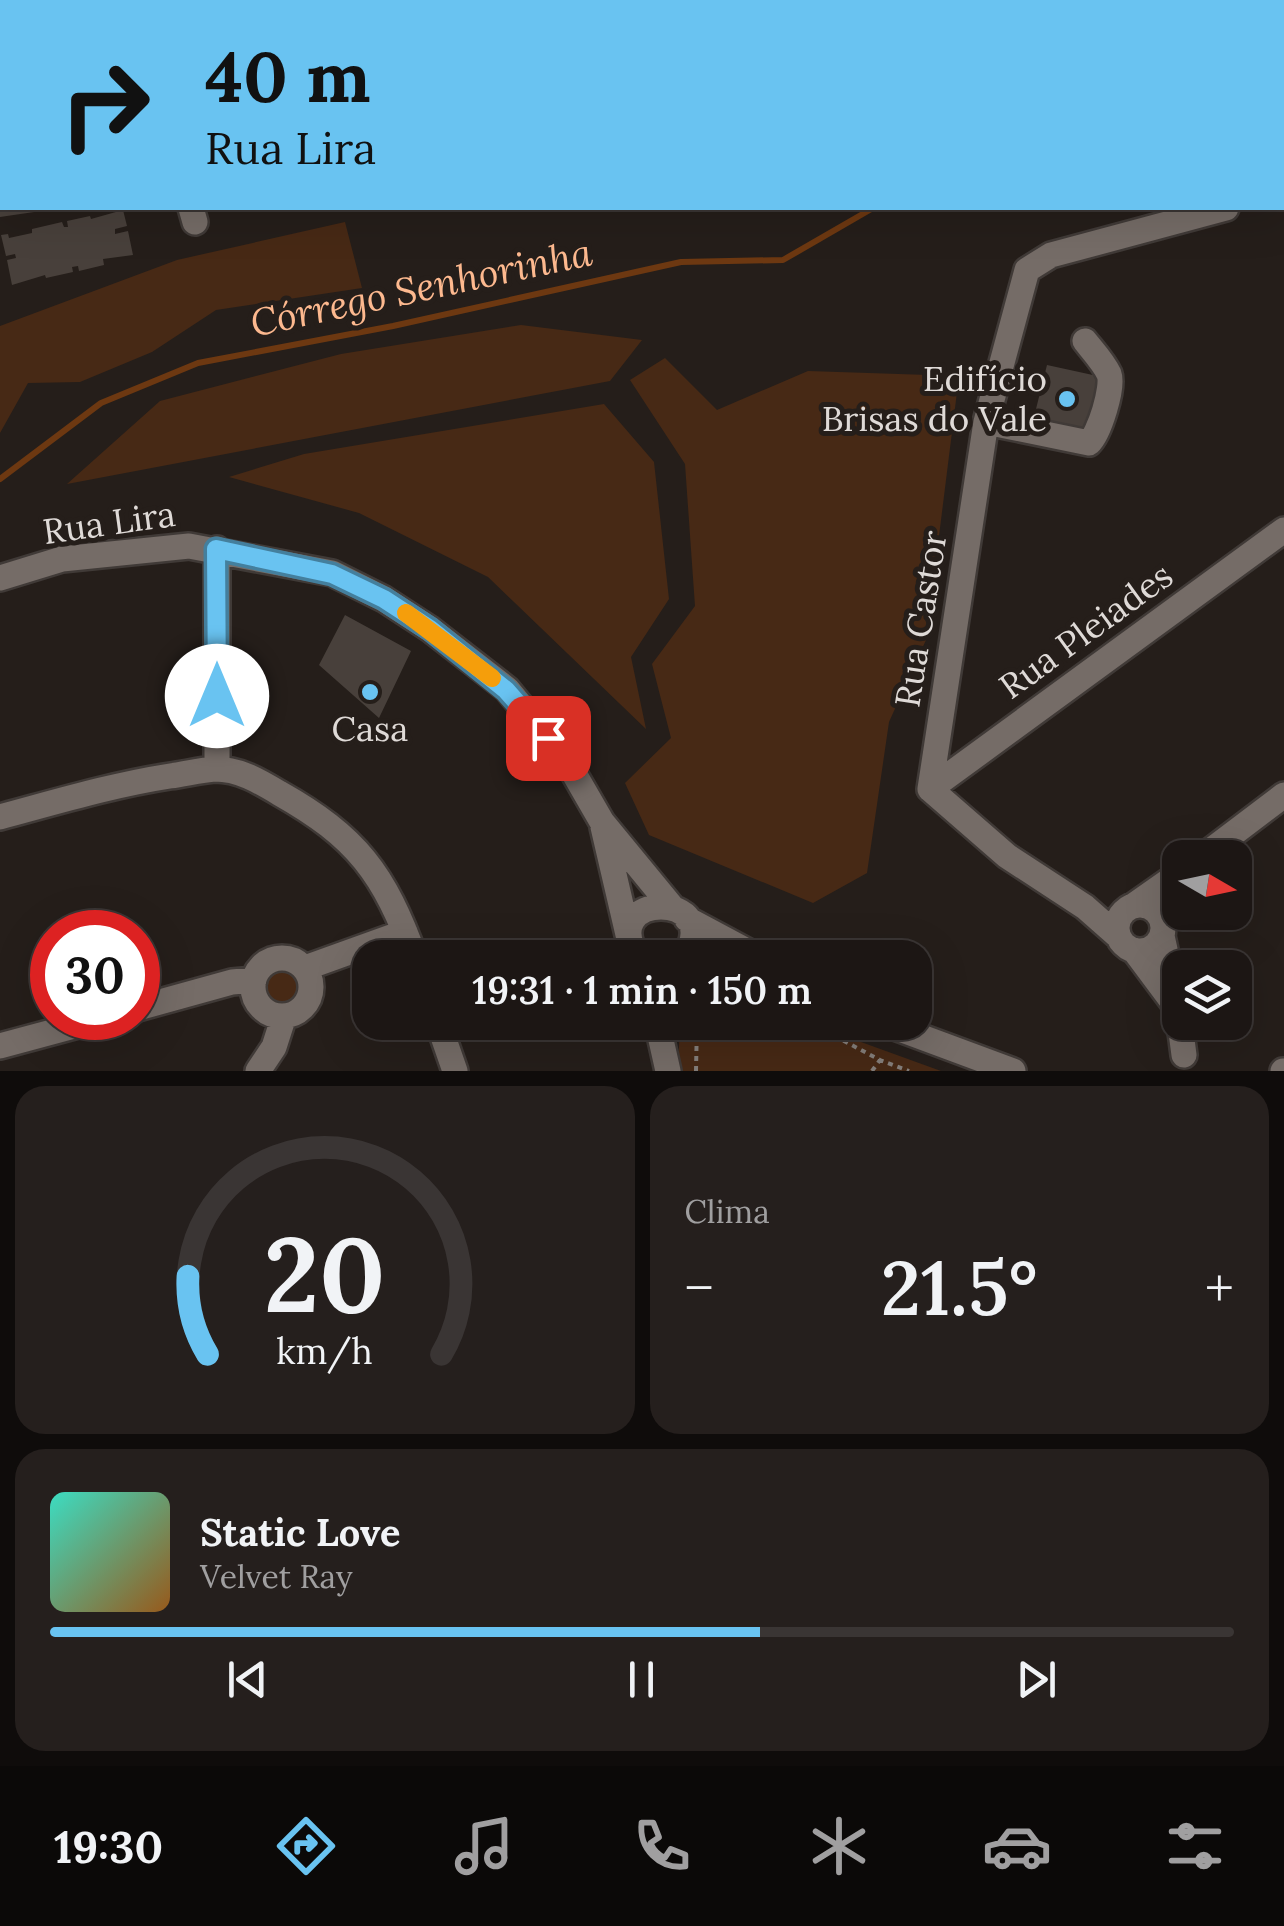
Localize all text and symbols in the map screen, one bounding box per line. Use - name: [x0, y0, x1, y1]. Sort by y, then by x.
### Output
- text: 40 m: [205, 32, 371, 121]
- icon: right: [40, 40, 170, 170]
- text: Rua Lira: [205, 119, 376, 176]
- water label: Córrego Senhorinha: [246, 227, 596, 348]
- place label: Edifício Brisas do Vale: [822, 356, 1047, 441]
- marker: Edifício Brisas do Vale: [1056, 388, 1078, 410]
- street label: Rua Lira: [40, 491, 178, 554]
- street label: Rua Castor: [884, 527, 957, 710]
- street label: Rua Pleiades: [990, 553, 1181, 709]
- position arrow: [165, 644, 269, 748]
- marker: Casa: [359, 681, 381, 703]
- pin: [506, 696, 591, 781]
- place label: Casa: [332, 706, 408, 751]
- icon: arrive: [521, 711, 576, 766]
- north arrow: [1162, 840, 1252, 930]
- map controls: [1162, 840, 1252, 1040]
- speed limit sign: 30: [30, 910, 160, 1040]
- button: layers: [1162, 950, 1252, 1040]
- text: 19:31 · 1 min · 150 m: [472, 966, 812, 1014]
- text: Clima: [685, 1191, 770, 1232]
- text: 20: [264, 1207, 386, 1340]
- text: 21.5°: [881, 1240, 1038, 1336]
- text: −: [685, 1253, 714, 1323]
- text: +: [1205, 1253, 1234, 1323]
- text: km/h: [276, 1328, 373, 1374]
- text: Static Love: [200, 1508, 400, 1556]
- text: Velvet Ray: [200, 1556, 353, 1597]
- icon: previous: [220, 1652, 275, 1707]
- icon: pause: [614, 1652, 669, 1707]
- icon: next: [1009, 1652, 1064, 1707]
- icon: directions: [271, 1811, 341, 1881]
- icon: music: [449, 1811, 519, 1881]
- icon: phone: [627, 1811, 697, 1881]
- icon: climate: [804, 1811, 874, 1881]
- icon: car: [982, 1811, 1052, 1881]
- icon: filters: [1160, 1811, 1230, 1881]
- text: 19:30: [54, 1818, 163, 1875]

